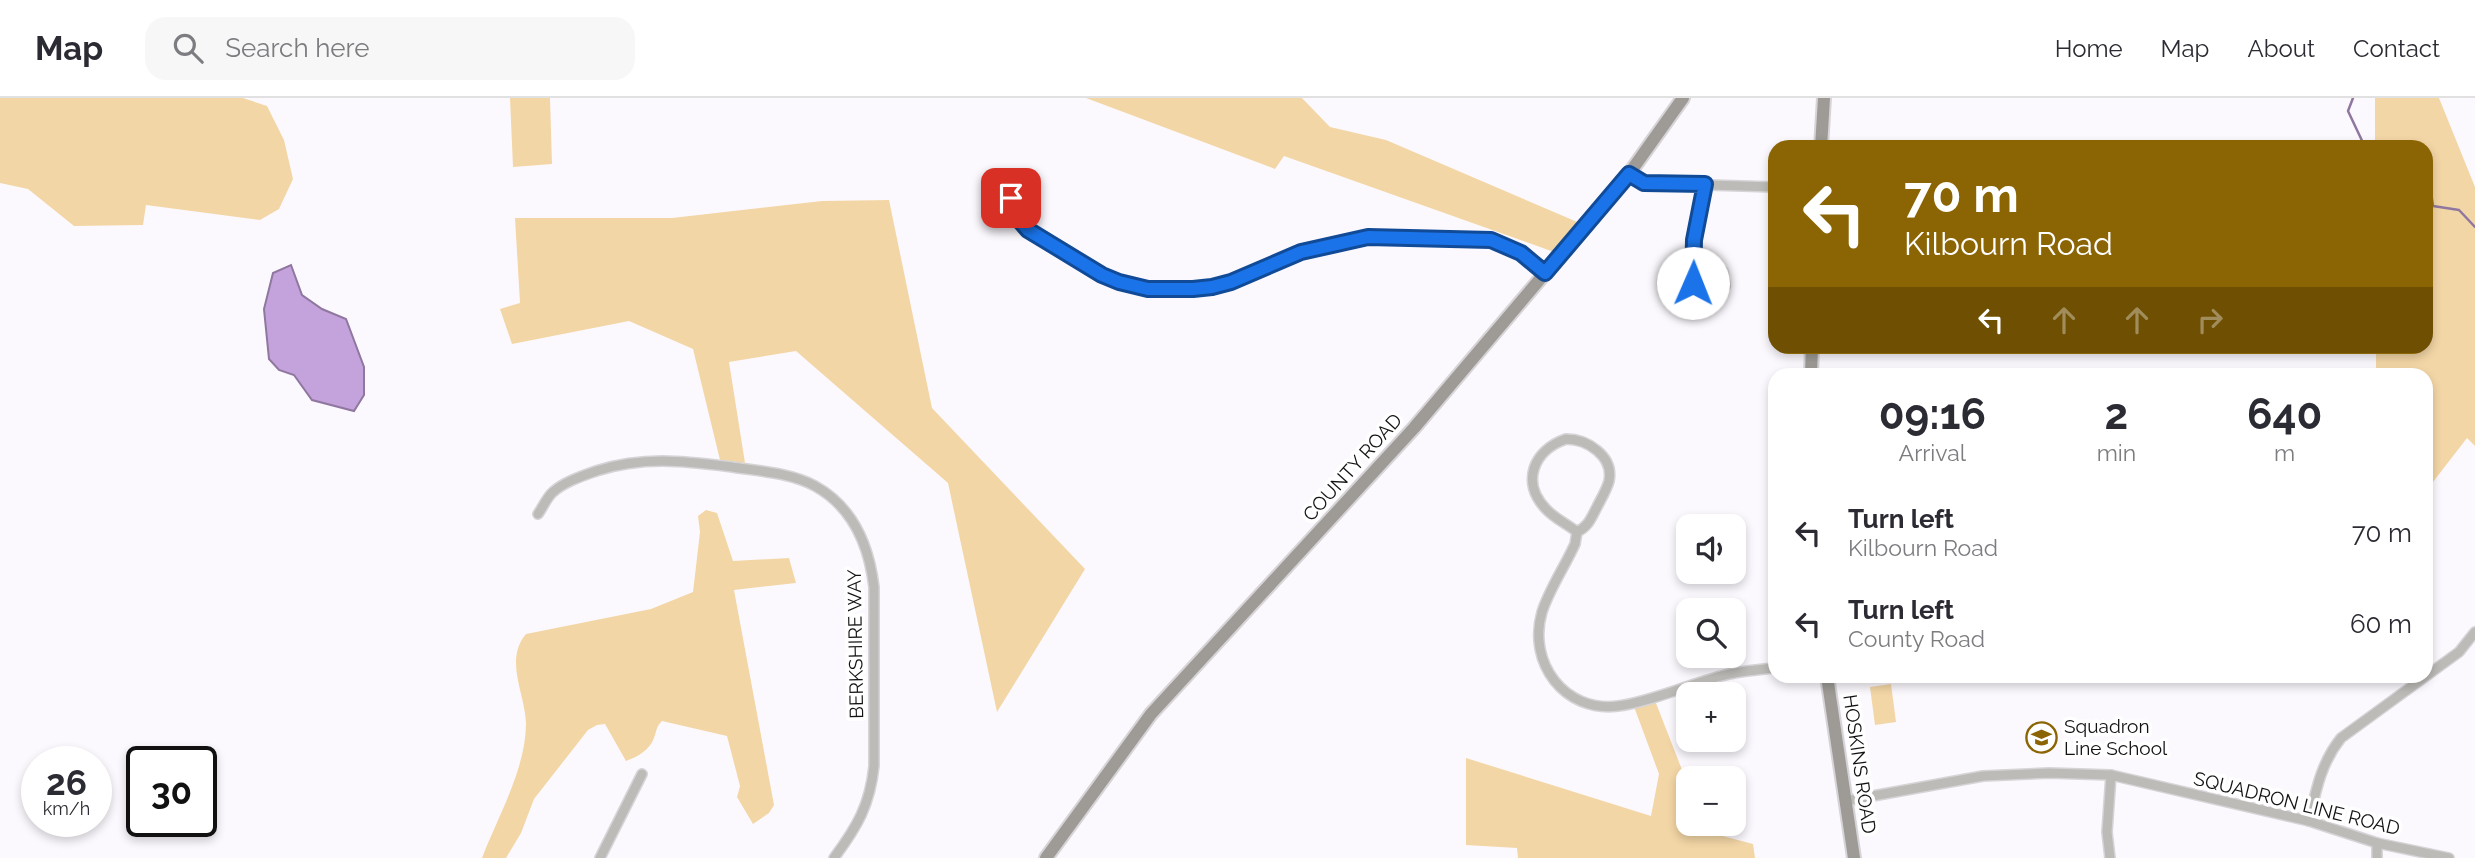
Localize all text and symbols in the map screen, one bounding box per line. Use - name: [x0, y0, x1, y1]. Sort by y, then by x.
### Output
- search box: [145, 17, 635, 80]
- text: Map: [35, 29, 103, 68]
- icon: search: [169, 29, 207, 67]
- text: Search here: [225, 33, 370, 63]
- text: Home: [2055, 34, 2123, 63]
- text: Map: [2161, 34, 2209, 63]
- text: About: [2247, 34, 2315, 63]
- text: Contact: [2353, 34, 2440, 63]
- text: 70 m: [1904, 166, 2019, 223]
- pin: [981, 168, 1041, 228]
- icon: left: [1789, 168, 1880, 259]
- icon: arrive: [992, 179, 1030, 217]
- text: Kilbourn Road: [1904, 225, 2113, 262]
- position arrow: [1656, 246, 1730, 320]
- icon: left: [1972, 301, 2010, 339]
- icon: ahead: [2045, 301, 2083, 339]
- icon: ahead: [2118, 301, 2156, 339]
- icon: right: [2191, 301, 2229, 339]
- text: 09:16: [1879, 390, 1986, 439]
- text: 2: [2105, 390, 2128, 439]
- text: 640: [2247, 390, 2322, 439]
- street label: COUNTY ROAD: [1298, 409, 1406, 525]
- text: Arrival: [1899, 439, 1966, 466]
- text: min: [2097, 439, 2136, 466]
- text: m: [2274, 439, 2295, 466]
- text: Turn left: [1848, 504, 1954, 534]
- map controls: [1676, 514, 1746, 836]
- button: sound: [1676, 514, 1746, 584]
- icon: left: [1789, 514, 1827, 552]
- text: 70 m: [2352, 518, 2412, 548]
- text: Kilbourn Road: [1848, 534, 1998, 561]
- street label: BERKSHIRE WAY: [843, 568, 867, 719]
- text: Turn left: [1848, 595, 1954, 625]
- button: search: [1676, 598, 1746, 668]
- icon: left: [1789, 605, 1827, 643]
- text: 60 m: [2350, 609, 2412, 639]
- text: County Road: [1848, 625, 1985, 652]
- button: +: [1676, 682, 1746, 752]
- street label: HOSKINS ROAD: [1839, 693, 1881, 835]
- place label: Squadron Line School: [2064, 715, 2168, 759]
- school or university icon: Squadron Line School: [2024, 720, 2058, 754]
- speed limit sign: 30: [126, 746, 217, 837]
- text: 26: [46, 762, 87, 803]
- button: −: [1676, 766, 1746, 836]
- street label: SQUADRON LINE ROAD: [2192, 767, 2402, 839]
- text: km/h: [43, 798, 90, 819]

